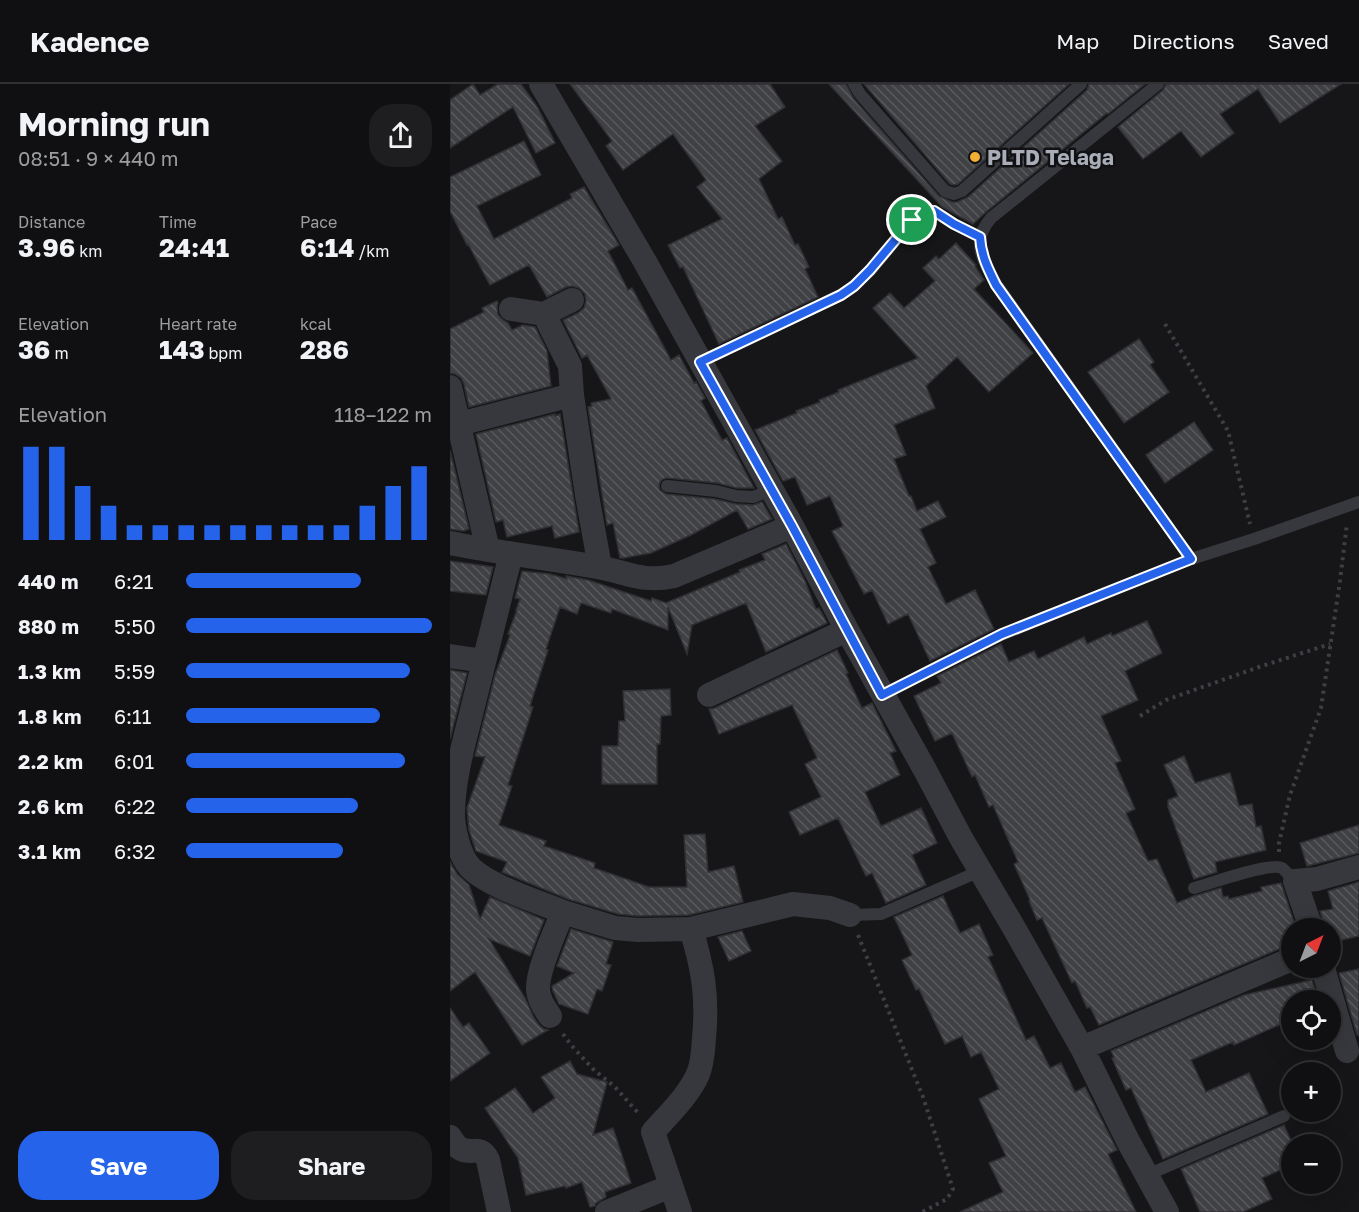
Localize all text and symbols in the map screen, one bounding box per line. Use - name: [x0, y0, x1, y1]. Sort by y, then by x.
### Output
- text: Kadence: [30, 25, 150, 58]
- text: Map: [1056, 28, 1099, 54]
- text: Directions: [1132, 28, 1235, 54]
- text: Saved: [1268, 28, 1329, 54]
- text: Morning run: [18, 104, 210, 143]
- button: share: [369, 104, 432, 167]
- place label: PLTD Telaga: [987, 144, 1114, 170]
- text: 08:51 · 9 × 440 m: [18, 146, 179, 170]
- marker: PLTD Telaga: [968, 150, 982, 164]
- pin: [886, 194, 937, 245]
- icon: arrive: [895, 203, 928, 236]
- text: Distance: [18, 212, 85, 232]
- text: Time: [159, 212, 197, 232]
- text: Pace: [300, 212, 337, 232]
- text: 3.96: [18, 232, 75, 263]
- text: 24:41: [159, 232, 229, 263]
- text: 6:14: [300, 232, 354, 263]
- text: km: [75, 241, 102, 261]
- text: /km: [354, 241, 389, 261]
- text: Elevation: [18, 314, 89, 334]
- text: Heart rate: [159, 314, 237, 334]
- text: kcal: [300, 314, 332, 334]
- text: 36: [18, 334, 50, 365]
- text: 143: [159, 334, 205, 365]
- text: 286: [300, 334, 349, 365]
- text: m: [50, 343, 69, 363]
- text: bpm: [205, 343, 242, 363]
- text: Elevation: [18, 402, 107, 426]
- text: 118–122 m: [334, 402, 432, 426]
- text: 440 m: [18, 569, 79, 593]
- text: 6:21: [114, 569, 153, 593]
- text: 880 m: [18, 614, 79, 638]
- text: 5:50: [114, 614, 156, 638]
- text: 1.3 km: [18, 659, 81, 683]
- text: 5:59: [114, 659, 155, 683]
- text: 1.8 km: [18, 704, 82, 728]
- text: 6:11: [114, 704, 152, 728]
- text: 2.2 km: [18, 749, 83, 773]
- text: 6:01: [114, 749, 154, 773]
- text: 2.6 km: [18, 794, 83, 818]
- text: 6:22: [114, 794, 155, 818]
- text: 3.1 km: [18, 839, 81, 863]
- text: 6:32: [114, 839, 155, 863]
- north arrow: [1281, 918, 1341, 978]
- map controls: [1281, 918, 1341, 1194]
- button: locate: [1281, 990, 1341, 1050]
- button: +: [1281, 1062, 1341, 1122]
- button: Save: [18, 1131, 219, 1200]
- button: Share: [231, 1131, 432, 1200]
- button: −: [1281, 1134, 1341, 1194]

